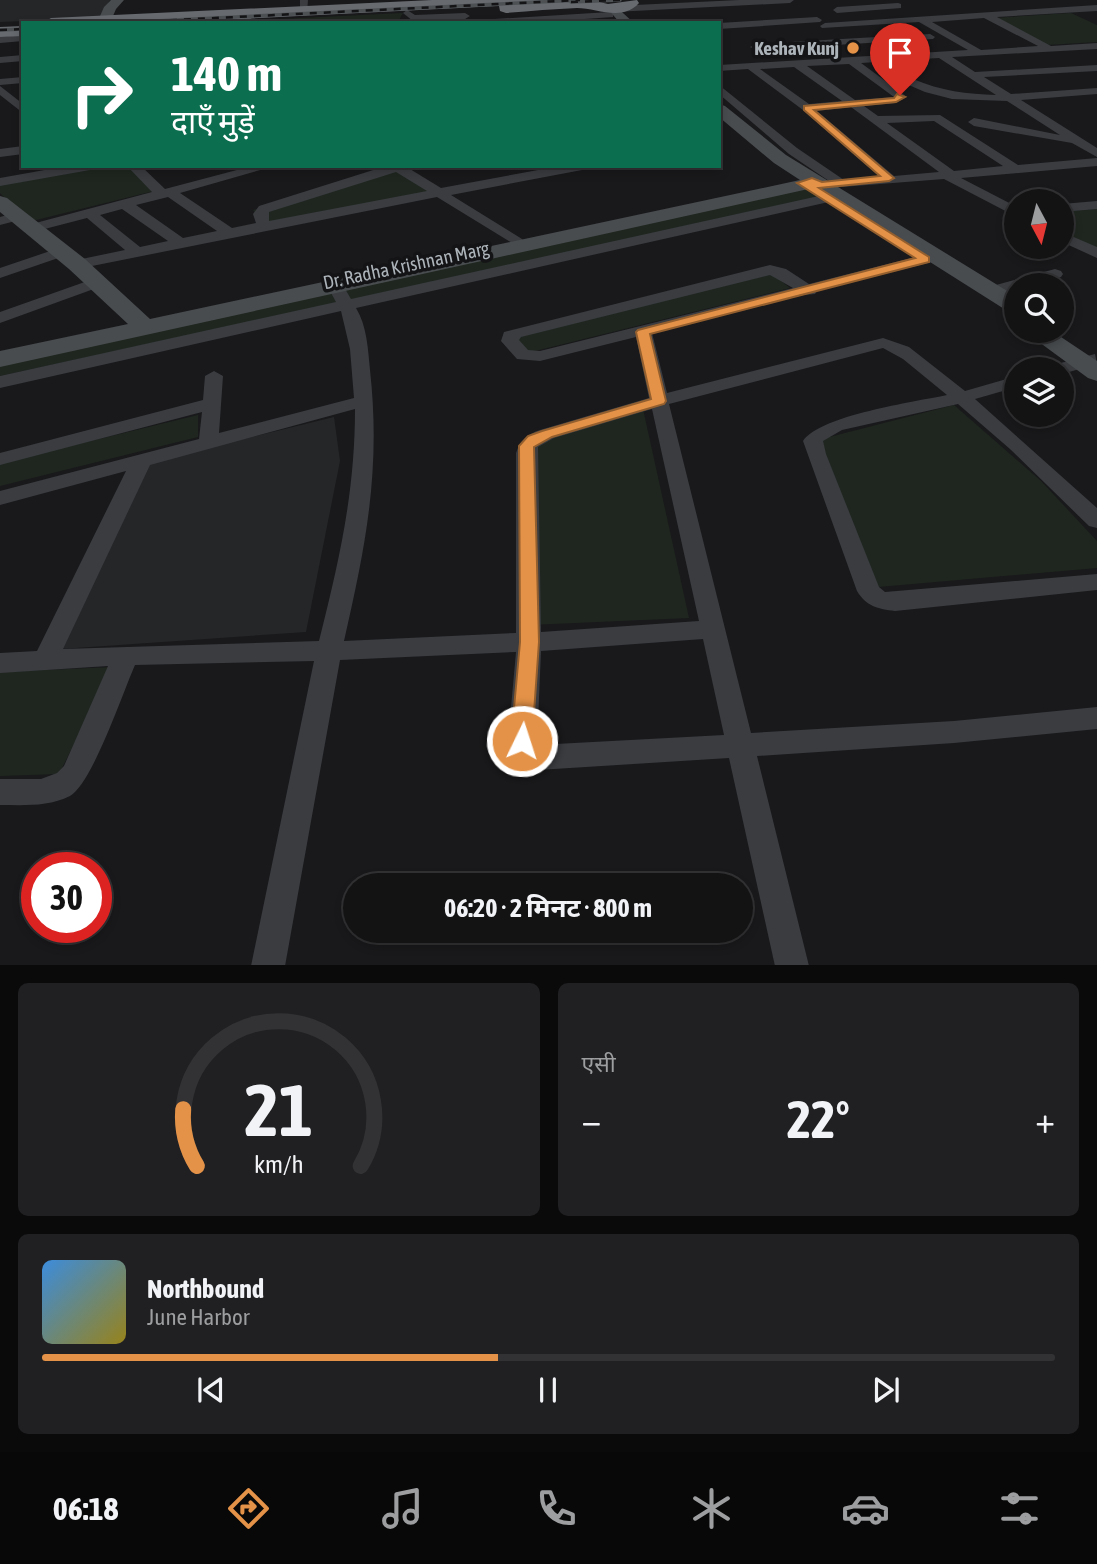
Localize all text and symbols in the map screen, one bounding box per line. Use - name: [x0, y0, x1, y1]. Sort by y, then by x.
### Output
- pin: [870, 23, 930, 95]
- icon: arrive: [881, 34, 919, 72]
- place label: Keshav Kunj: [754, 37, 839, 59]
- marker: Keshav Kunj: [845, 40, 861, 56]
- text: 140 m: [171, 45, 282, 101]
- icon: right: [56, 49, 147, 140]
- text: दाएँ मुड़ें: [171, 103, 255, 140]
- north arrow: [1004, 189, 1074, 259]
- map controls: [1004, 189, 1074, 427]
- street label: Dr. Radha Krishnan Marg: [321, 236, 492, 293]
- button: search: [1004, 273, 1074, 343]
- button: layers: [1004, 357, 1074, 427]
- position arrow: [485, 704, 559, 778]
- speed limit sign: 30: [21, 852, 112, 943]
- text: 06:20 · 2 मिनट · 800 m: [444, 893, 652, 923]
- text: एसी: [582, 1051, 616, 1077]
- text: 21: [245, 1068, 313, 1151]
- text: 22°: [787, 1089, 850, 1149]
- text: −: [582, 1098, 601, 1141]
- text: +: [1035, 1098, 1055, 1141]
- text: km/h: [254, 1149, 304, 1177]
- text: Northbound: [147, 1274, 264, 1304]
- text: June Harbor: [147, 1304, 250, 1330]
- icon: previous: [192, 1371, 230, 1409]
- icon: pause: [529, 1371, 567, 1409]
- icon: next: [867, 1371, 905, 1409]
- icon: directions: [224, 1484, 273, 1533]
- icon: music: [378, 1484, 427, 1533]
- icon: phone: [532, 1484, 581, 1533]
- icon: climate: [687, 1484, 736, 1533]
- icon: car: [841, 1484, 890, 1533]
- icon: filters: [995, 1484, 1044, 1533]
- text: 06:18: [53, 1490, 119, 1527]

